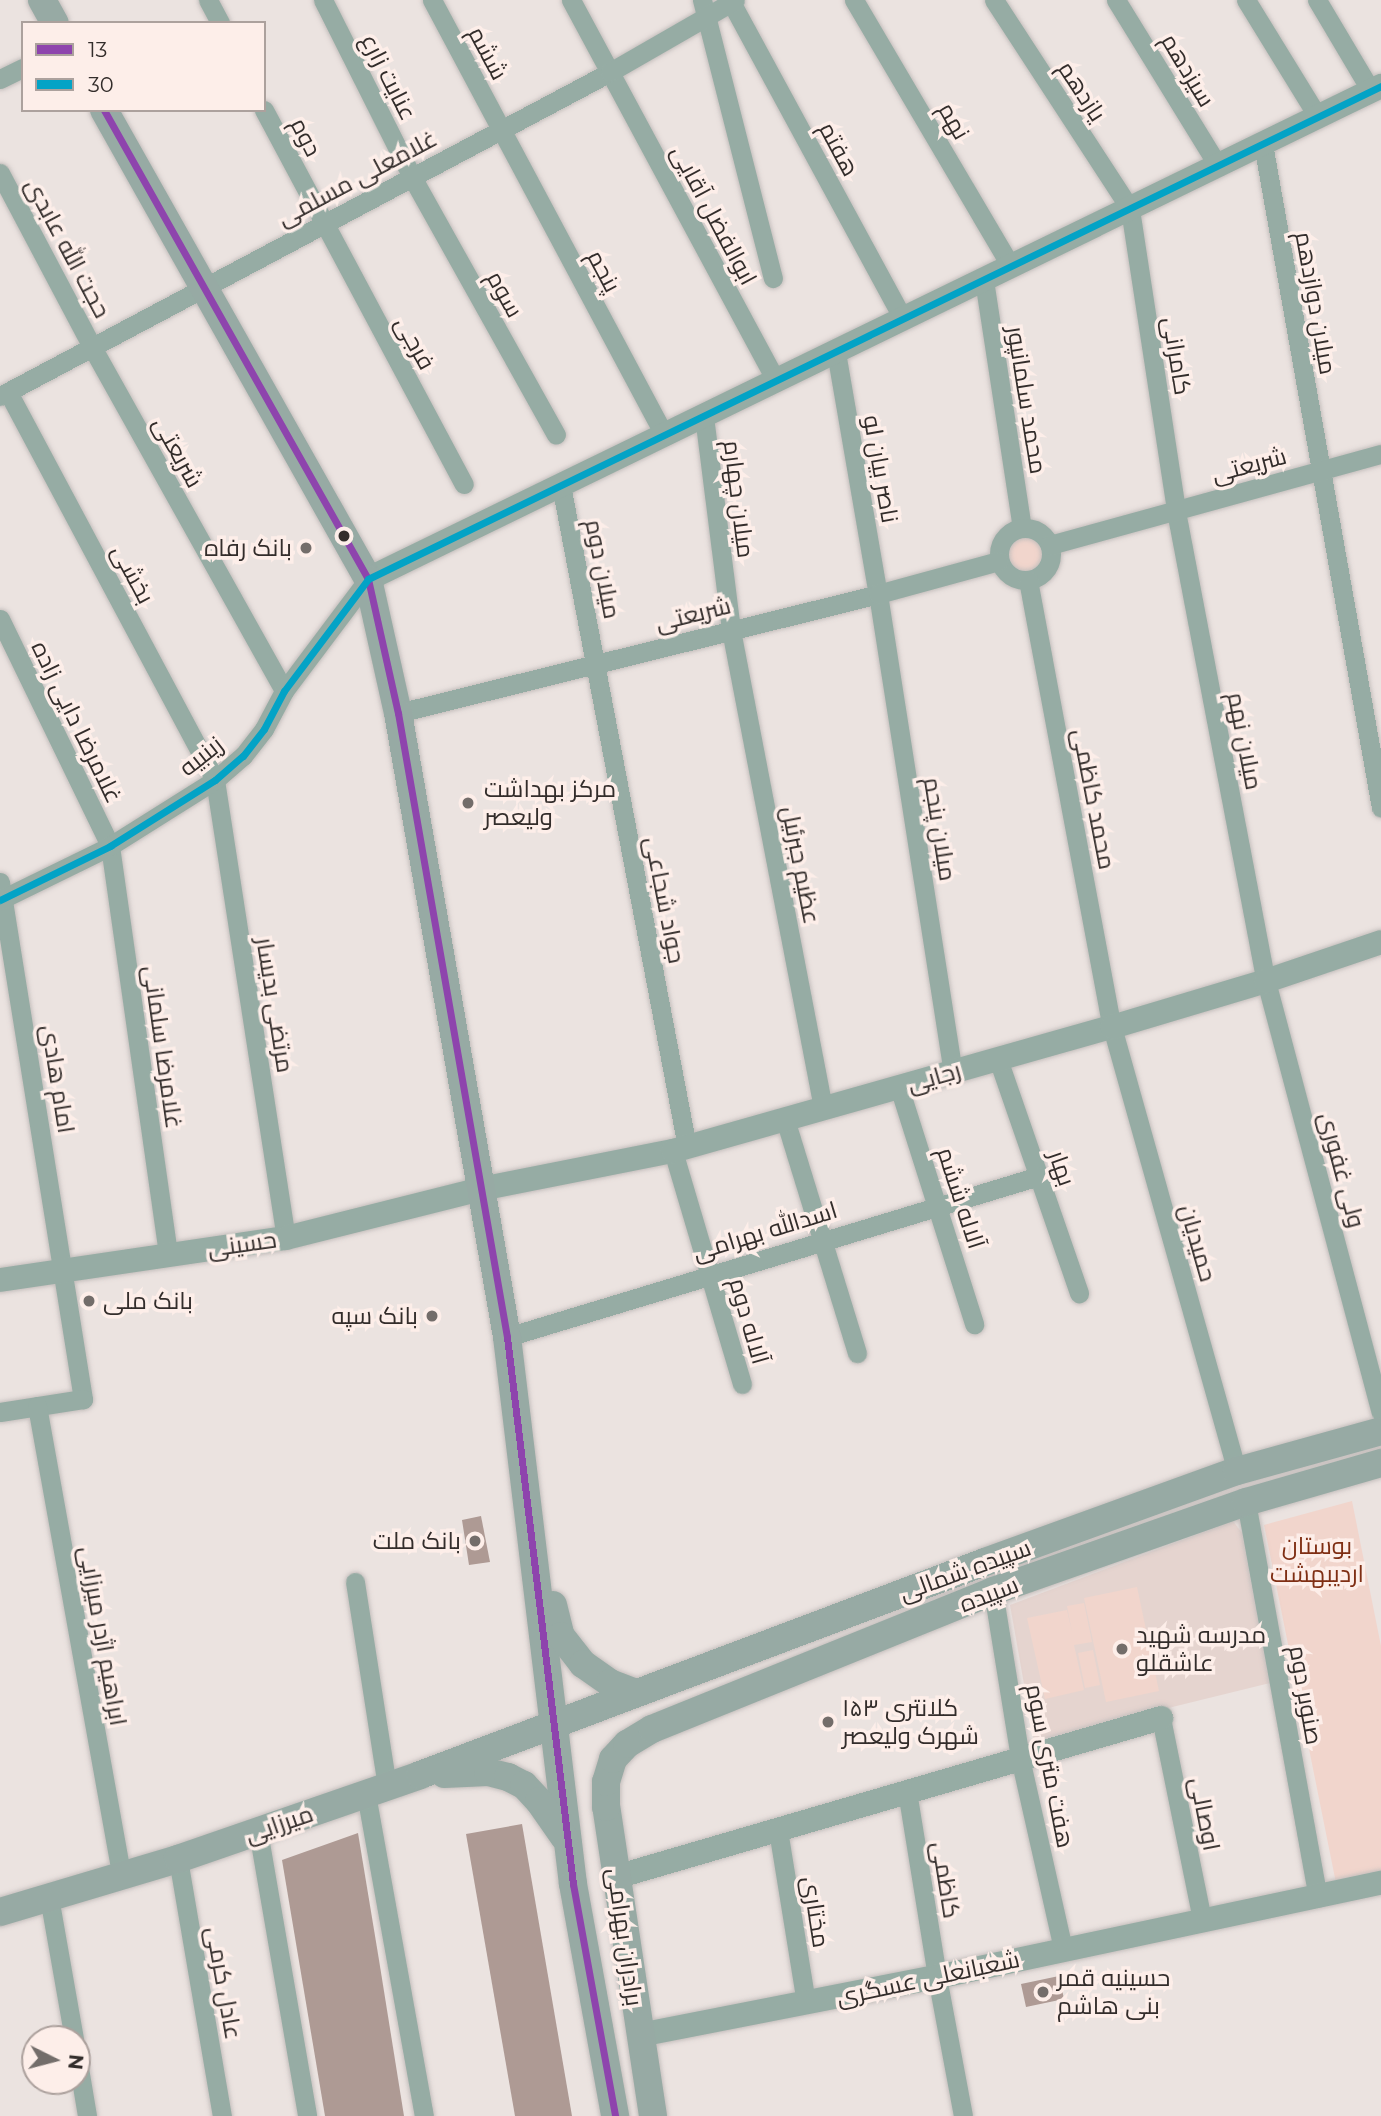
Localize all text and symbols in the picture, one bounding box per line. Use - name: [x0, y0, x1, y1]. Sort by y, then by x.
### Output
- legend: [21, 21, 266, 112]
- street label: ششم: [462, 21, 514, 85]
- street label: سیزدهم: [1155, 28, 1221, 112]
- street label: عنایت زارع: [355, 29, 423, 125]
- text: 13: [88, 37, 107, 62]
- street label: یازدهم: [1052, 55, 1112, 127]
- text: 30: [88, 72, 114, 97]
- street label: نهم: [932, 97, 976, 145]
- street label: دوم: [284, 113, 328, 161]
- street label: هفتم: [813, 117, 865, 181]
- street label: غلامعلی مسلمی: [272, 124, 442, 232]
- street label: ابوالفضل آقایی: [665, 140, 763, 290]
- street label: حجت الله عابدی: [19, 173, 117, 323]
- street label: میلان دوازدهم: [1289, 229, 1343, 377]
- street label: پنجم: [581, 245, 627, 297]
- street label: سوم: [481, 266, 529, 322]
- street label: فرجی: [389, 311, 441, 375]
- street label: کامرانی: [1157, 315, 1197, 397]
- street label: محمد سلمانپور: [1001, 324, 1053, 476]
- street label: شریعتی: [147, 412, 209, 492]
- street label: ناصر بیان لو: [857, 413, 905, 525]
- street label: میلان چهارم: [717, 438, 761, 560]
- street label: شریعتی: [1208, 441, 1290, 489]
- street label: میلان دوم: [579, 517, 627, 621]
- unlabelled marker: [337, 529, 351, 543]
- place label: بانک رفاه: [204, 534, 292, 562]
- street label: بخشی: [106, 540, 160, 608]
- marker: بانک رفاه: [298, 540, 314, 556]
- street label: شریعتی: [652, 591, 734, 637]
- street label: غلامرضا دایی زاده: [25, 636, 129, 808]
- street label: میلان نهم: [1221, 690, 1269, 792]
- street label: محمد کاظمی: [1066, 726, 1122, 872]
- street label: زینبیه: [173, 730, 229, 782]
- place label: مرکز بهداشت ولیعصر: [484, 775, 616, 831]
- street label: میلان پنجم: [918, 775, 962, 883]
- marker: مرکز بهداشت ولیعصر: [458, 793, 478, 813]
- street label: عظیم جبرئیل: [775, 804, 827, 926]
- street label: جواد شجاعی: [639, 834, 691, 966]
- street label: مرتضی بدیسار: [250, 935, 300, 1075]
- street label: غلامرضا سلمانی: [137, 964, 189, 1130]
- street label: امام هادی: [35, 1023, 81, 1135]
- street label: رجایی: [904, 1056, 964, 1098]
- street label: ولی غفوری: [1313, 1109, 1371, 1231]
- street label: آلاله ششم: [931, 1144, 991, 1252]
- street label: بهار: [1043, 1146, 1081, 1190]
- street label: اسدالله بهرامی: [689, 1195, 841, 1267]
- street label: حمیدیان: [1173, 1201, 1223, 1285]
- street label: حسینی: [206, 1225, 278, 1263]
- street label: آلاله دوم: [723, 1275, 775, 1367]
- place label: بانک ملی: [103, 1287, 193, 1315]
- marker: بانک ملی: [81, 1293, 97, 1309]
- place label: بانک سپه: [331, 1302, 418, 1330]
- marker: بانک سپه: [424, 1308, 440, 1324]
- place label: بانک ملت: [373, 1527, 461, 1555]
- park label: بوستان اردیبهشت: [1270, 1532, 1364, 1588]
- marker: بانک ملت: [467, 1533, 483, 1549]
- street label: سپیده شمالی: [895, 1533, 1035, 1607]
- street label: ابراهیم اژدر میرزایی: [73, 1544, 133, 1728]
- street label: سپیده: [955, 1570, 1023, 1618]
- place label: مدرسه شهید عاشقلو: [1136, 1621, 1266, 1677]
- marker: مدرسه شهید عاشقلو: [1114, 1641, 1130, 1657]
- street label: صنوبر دوم: [1283, 1643, 1329, 1747]
- street label: هفت متری سوم: [1020, 1682, 1080, 1850]
- place label: کلانتری ۱۵۳ شهرک ولیعصر: [842, 1694, 979, 1750]
- marker: کلانتری ۱۵۳ شهرک ولیعصر: [820, 1714, 836, 1730]
- street label: اوصالی: [1184, 1775, 1226, 1853]
- street label: میرزایی: [241, 1799, 317, 1849]
- street label: کاظمی: [926, 1840, 966, 1920]
- street label: برادران بهرامی: [601, 1866, 649, 2008]
- street label: مختاری: [796, 1874, 836, 1950]
- street label: عادل کرمی: [200, 1924, 248, 2042]
- street label: شعبانعلی عسگری: [834, 1945, 1022, 2011]
- place label: حسینیه قمر بنی هاشم: [1057, 1964, 1170, 2020]
- marker: حسینیه قمر بنی هاشم: [1035, 1984, 1051, 2000]
- north arrow: [21, 2025, 91, 2095]
- text: N: [63, 2053, 88, 2071]

